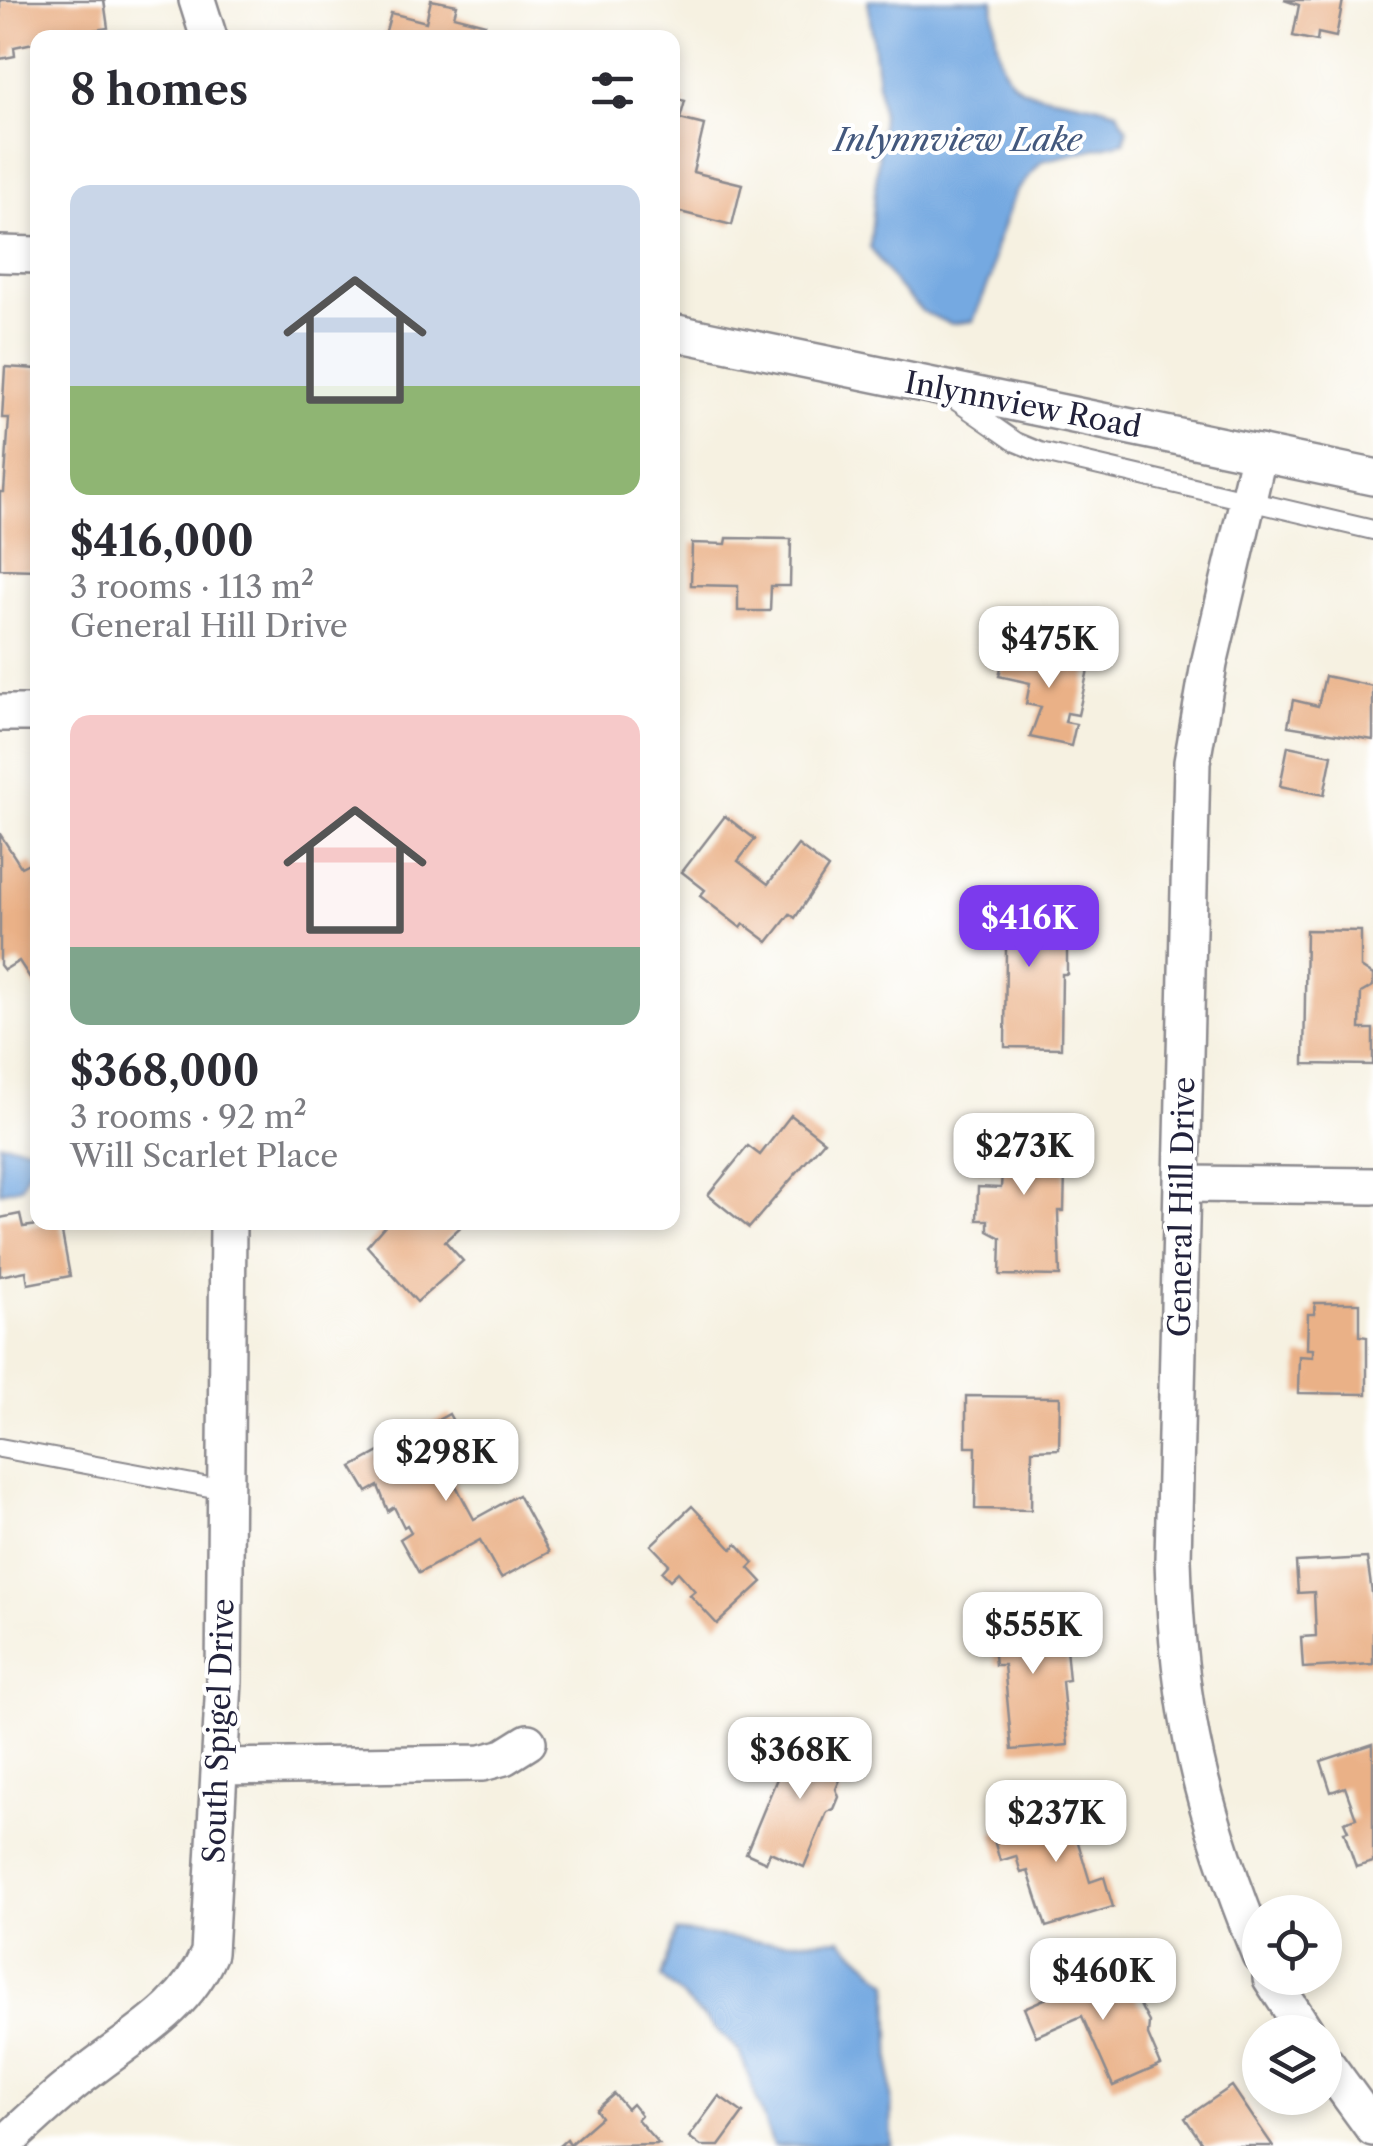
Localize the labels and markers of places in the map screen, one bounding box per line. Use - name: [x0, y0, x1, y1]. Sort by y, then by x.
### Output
- pin: $475K: [979, 606, 1119, 691]
- pin: $416K: [959, 885, 1099, 970]
- pin: $273K: [954, 1113, 1094, 1198]
- pin: $298K: [376, 1419, 516, 1504]
- pin: $555K: [963, 1592, 1103, 1677]
- pin: $368K: [730, 1717, 870, 1802]
- pin: $237K: [986, 1780, 1126, 1865]
- pin: $460K: [1033, 1938, 1173, 2023]

